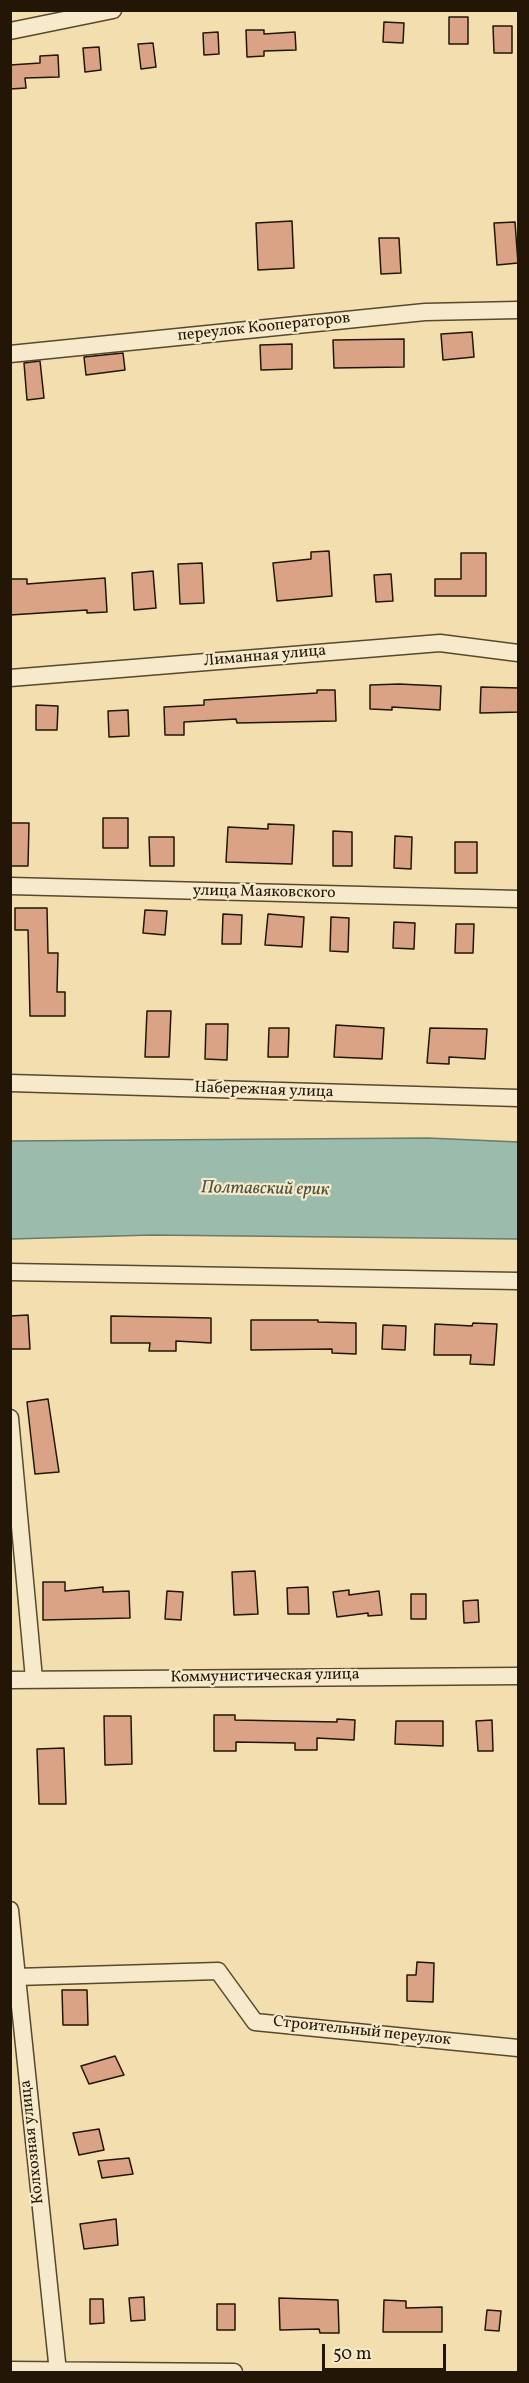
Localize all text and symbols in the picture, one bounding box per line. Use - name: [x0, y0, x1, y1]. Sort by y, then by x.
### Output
- street label: переулок Кооператоров: [177, 309, 351, 347]
- street label: Лиманная улица: [203, 642, 327, 672]
- street label: улица Маяковского: [192, 882, 336, 904]
- street label: Набережная улица: [194, 1079, 334, 1103]
- water label: Полтавский ерик: [201, 1178, 329, 1202]
- street label: Коммунистическая улица: [170, 1666, 360, 1688]
- street label: Строительный переулок: [272, 2013, 452, 2051]
- street label: Колхозная улица: [17, 2079, 49, 2205]
- scale bar: [325, 2332, 450, 2370]
- text: 50 m: [333, 2342, 372, 2367]

